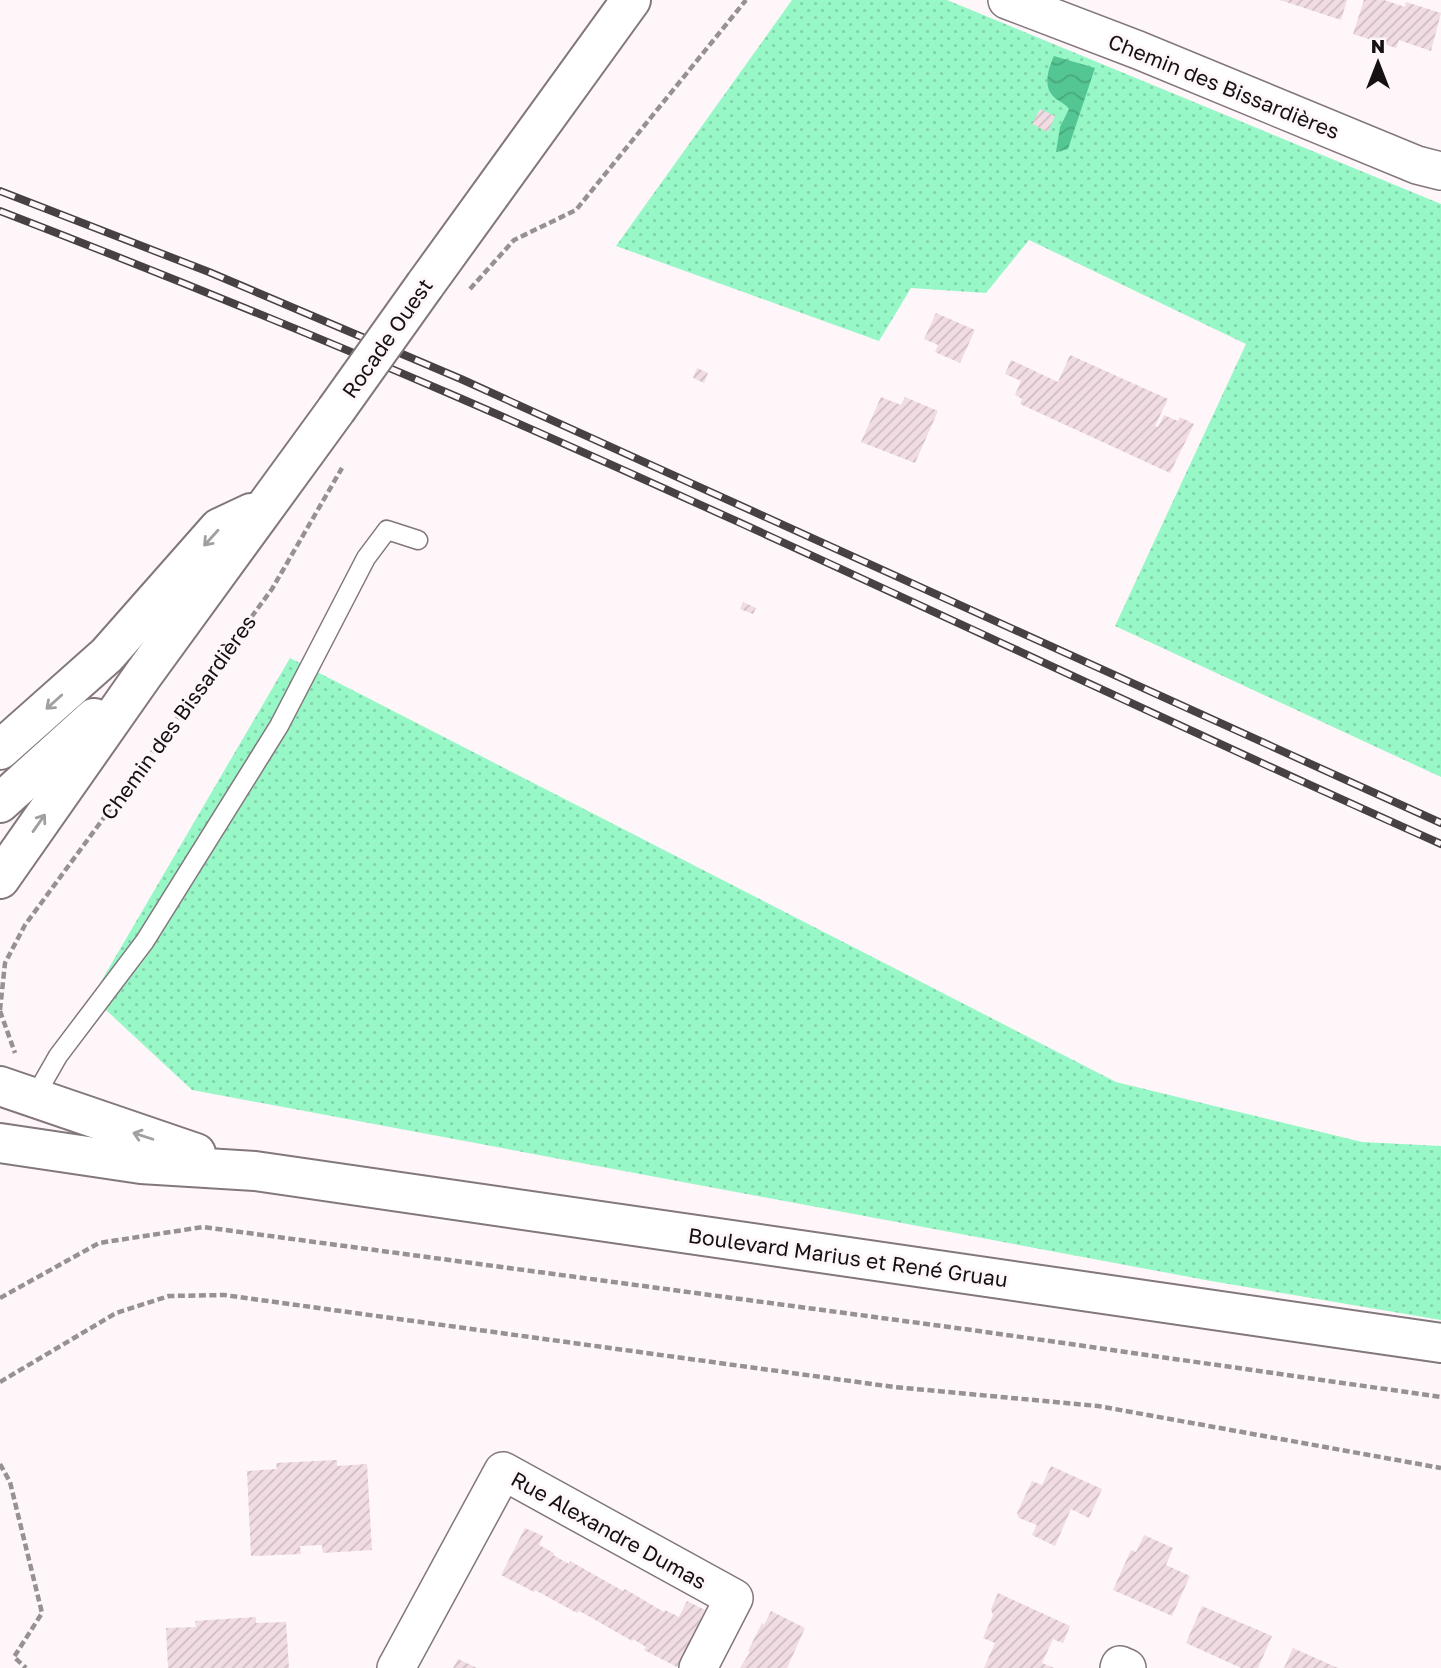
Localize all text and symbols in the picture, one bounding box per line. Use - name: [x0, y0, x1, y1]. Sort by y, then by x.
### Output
- street label: Chemin des Bissardières: [1105, 28, 1343, 144]
- north arrow: [1343, 28, 1413, 98]
- text: N: [1371, 34, 1385, 57]
- street label: Rocade Ouest: [336, 273, 438, 403]
- one-way arrow: [203, 529, 219, 547]
- street label: Chemin des Bissardières: [95, 609, 261, 825]
- one-way arrow: [45, 694, 63, 710]
- one-way arrow: [32, 814, 46, 833]
- one-way arrow: [132, 1129, 154, 1142]
- street label: Boulevard Marius et René Gruau: [687, 1222, 1009, 1292]
- street label: Rue Alexandre Dumas: [507, 1465, 711, 1595]

